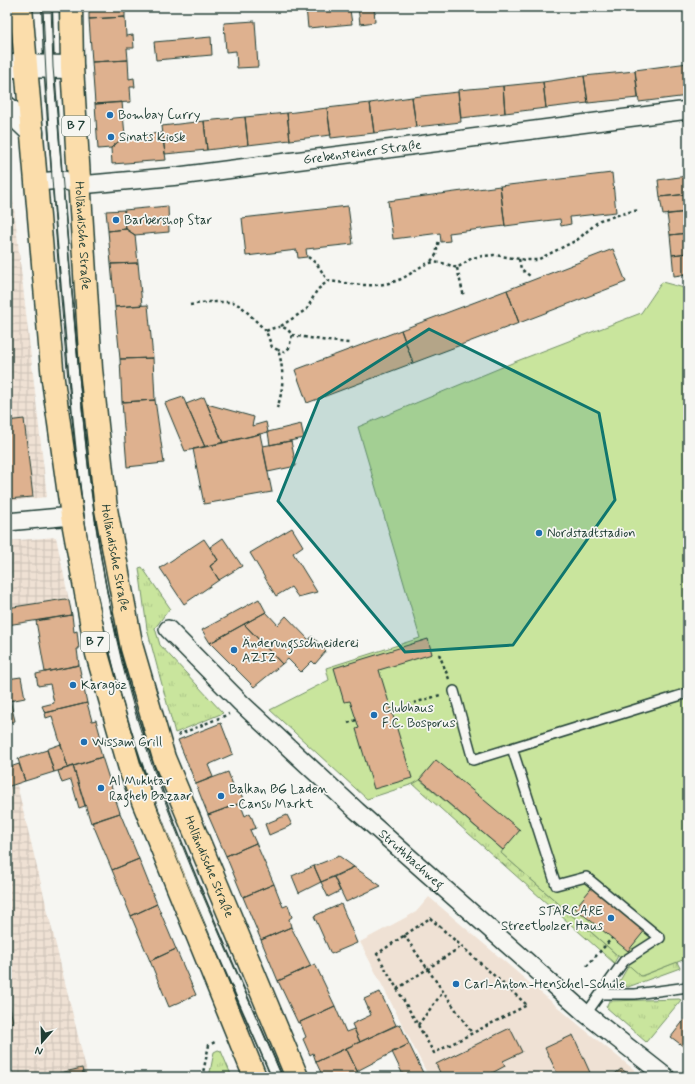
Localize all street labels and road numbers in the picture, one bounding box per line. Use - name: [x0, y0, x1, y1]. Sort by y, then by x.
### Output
- road number: B 7: [62, 116, 90, 136]
- street label: Grebensteiner Straße: [302, 136, 422, 168]
- street label: Holländische Straße: [71, 181, 95, 290]
- street label: Holländische Straße: [97, 503, 133, 613]
- road number: B 7: [81, 632, 109, 652]
- street label: Holländische Straße: [180, 813, 238, 920]
- street label: Struthbachweg: [375, 825, 448, 894]

